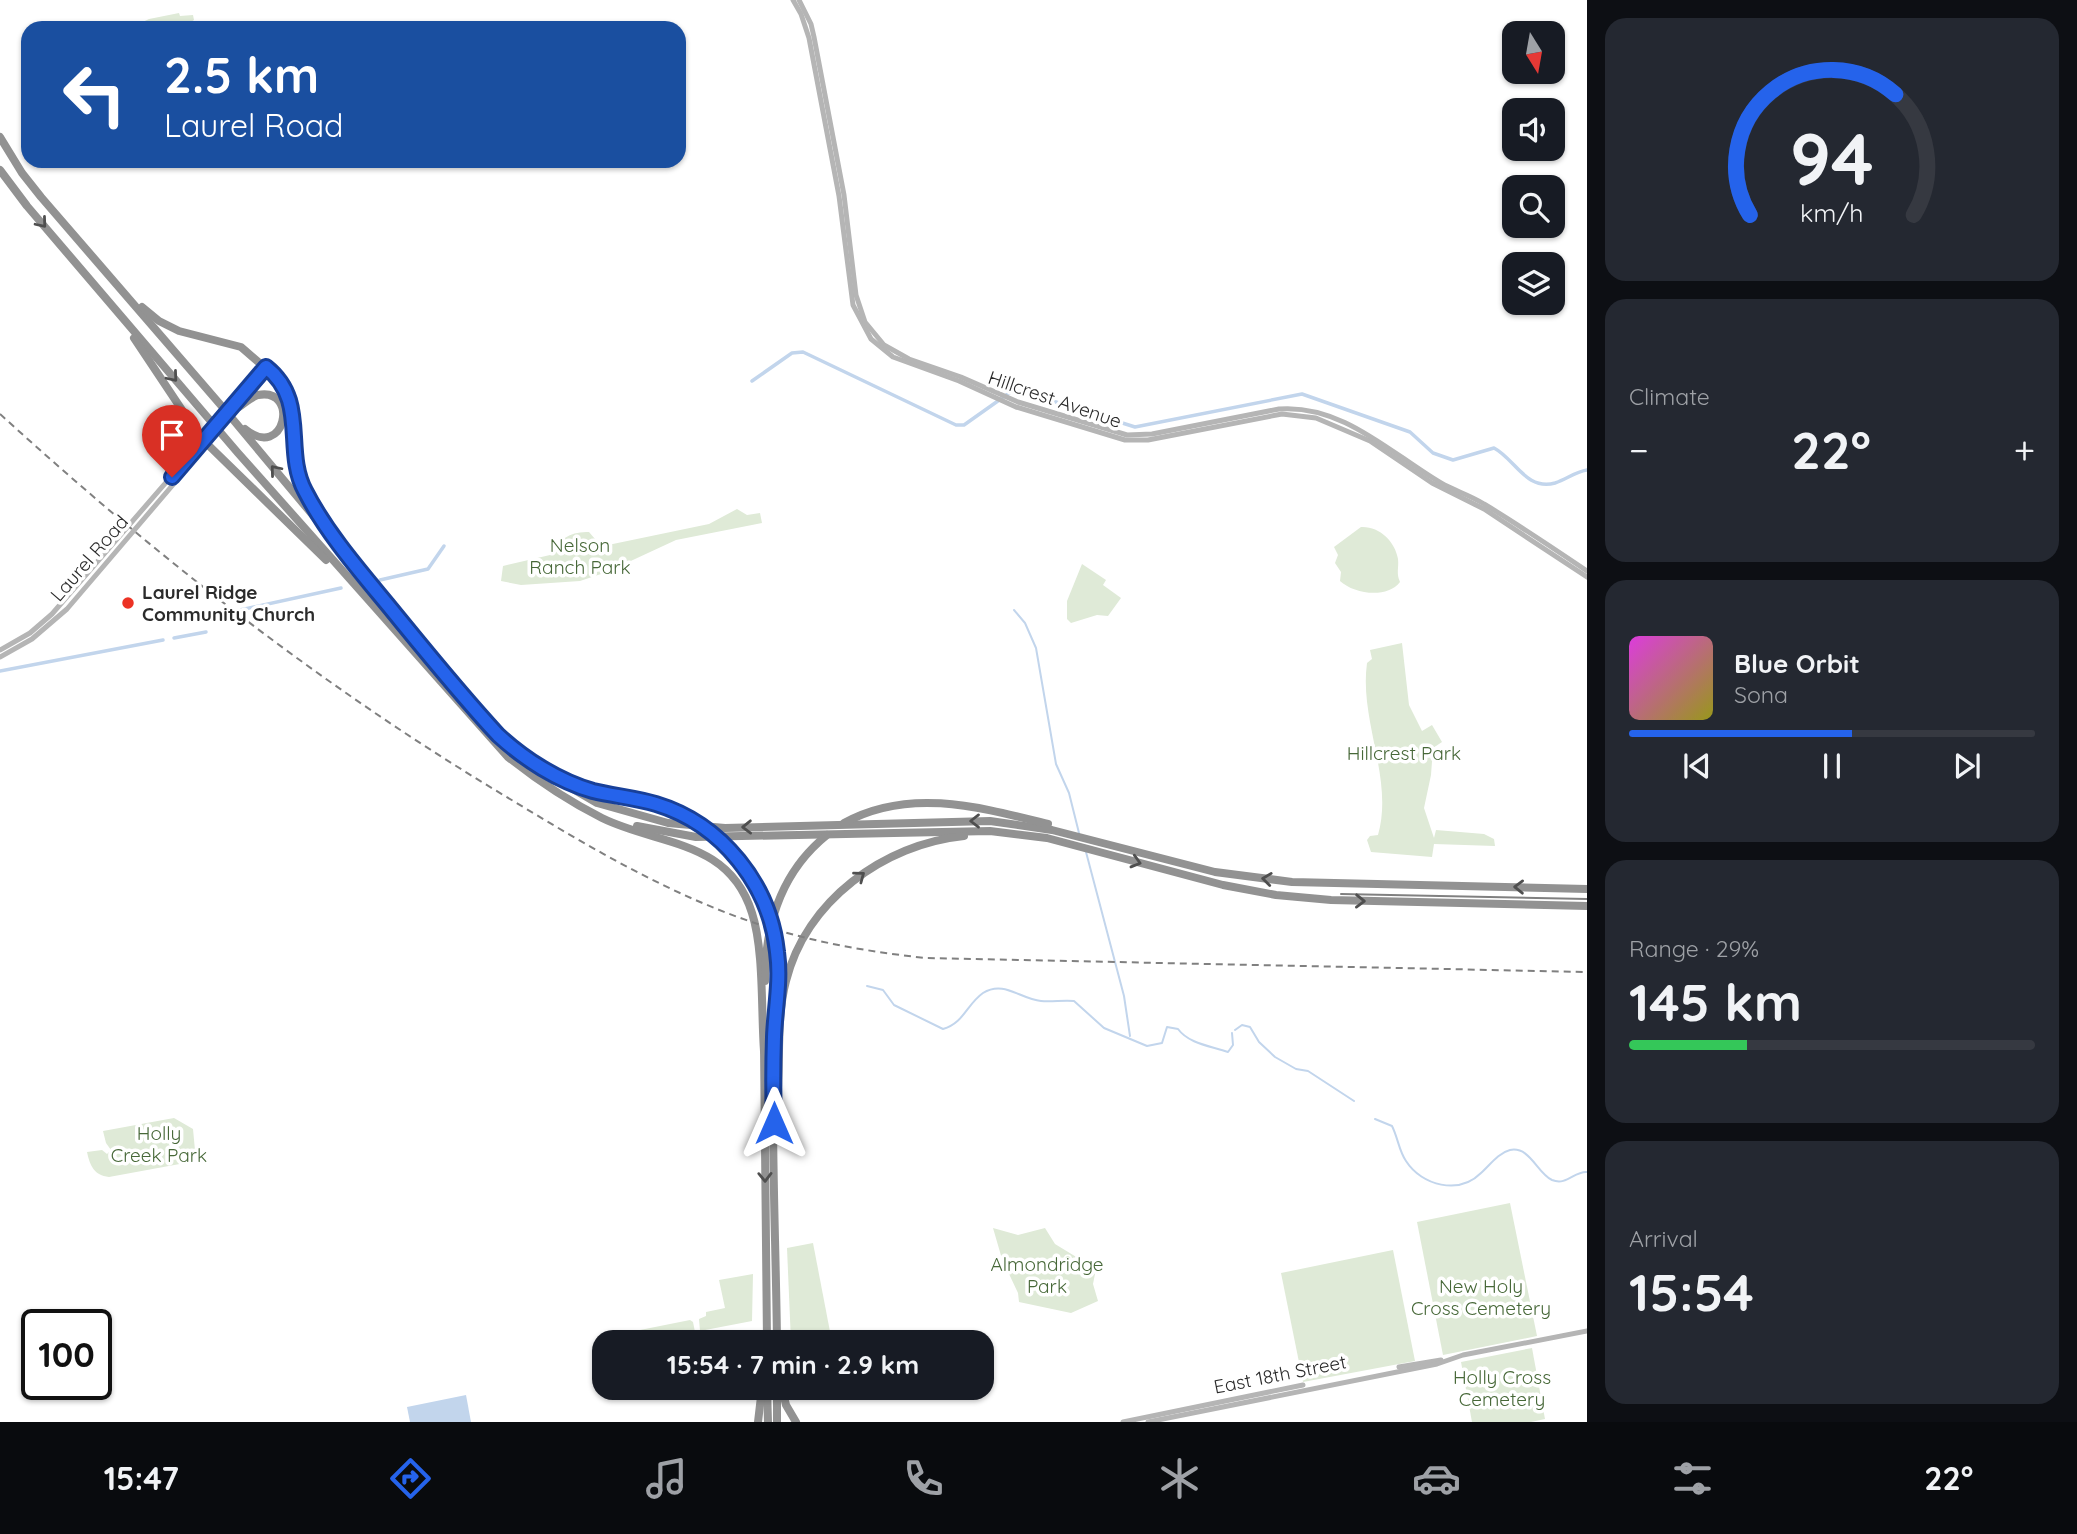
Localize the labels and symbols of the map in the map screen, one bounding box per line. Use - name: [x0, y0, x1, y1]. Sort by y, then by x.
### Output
- north arrow: [1502, 21, 1564, 84]
- one-way arrow: [34, 215, 46, 228]
- street label: Hillcrest Avenue: [985, 365, 1125, 433]
- one-way arrow: [165, 368, 177, 381]
- pin: [142, 405, 202, 477]
- one-way arrow: [271, 465, 283, 478]
- street label: Laurel Road: [45, 510, 133, 606]
- park label: Nelson Ranch Park: [529, 533, 631, 579]
- place label: Laurel Ridge Community Church: [142, 580, 315, 626]
- marker: Laurel Ridge Community Church: [120, 595, 136, 611]
- park label: Hillcrest Park: [1347, 741, 1461, 765]
- one-way arrow: [969, 813, 979, 829]
- one-way arrow: [741, 820, 752, 835]
- one-way arrow: [1130, 854, 1142, 868]
- one-way arrow: [852, 872, 865, 885]
- one-way arrow: [1261, 872, 1273, 887]
- one-way arrow: [1513, 880, 1524, 895]
- one-way arrow: [1355, 893, 1365, 909]
- position arrow: [737, 1086, 811, 1160]
- park label: Holly Creek Park: [111, 1121, 207, 1167]
- one-way arrow: [758, 1172, 773, 1183]
- park label: Almondridge Park: [990, 1252, 1104, 1298]
- park label: New Holy Cross Cemetery: [1411, 1274, 1551, 1320]
- speed limit sign: 100: [21, 1309, 112, 1400]
- street label: East 18th Street: [1212, 1349, 1348, 1399]
- park label: Holly Cross Cemetery: [1453, 1365, 1551, 1411]

